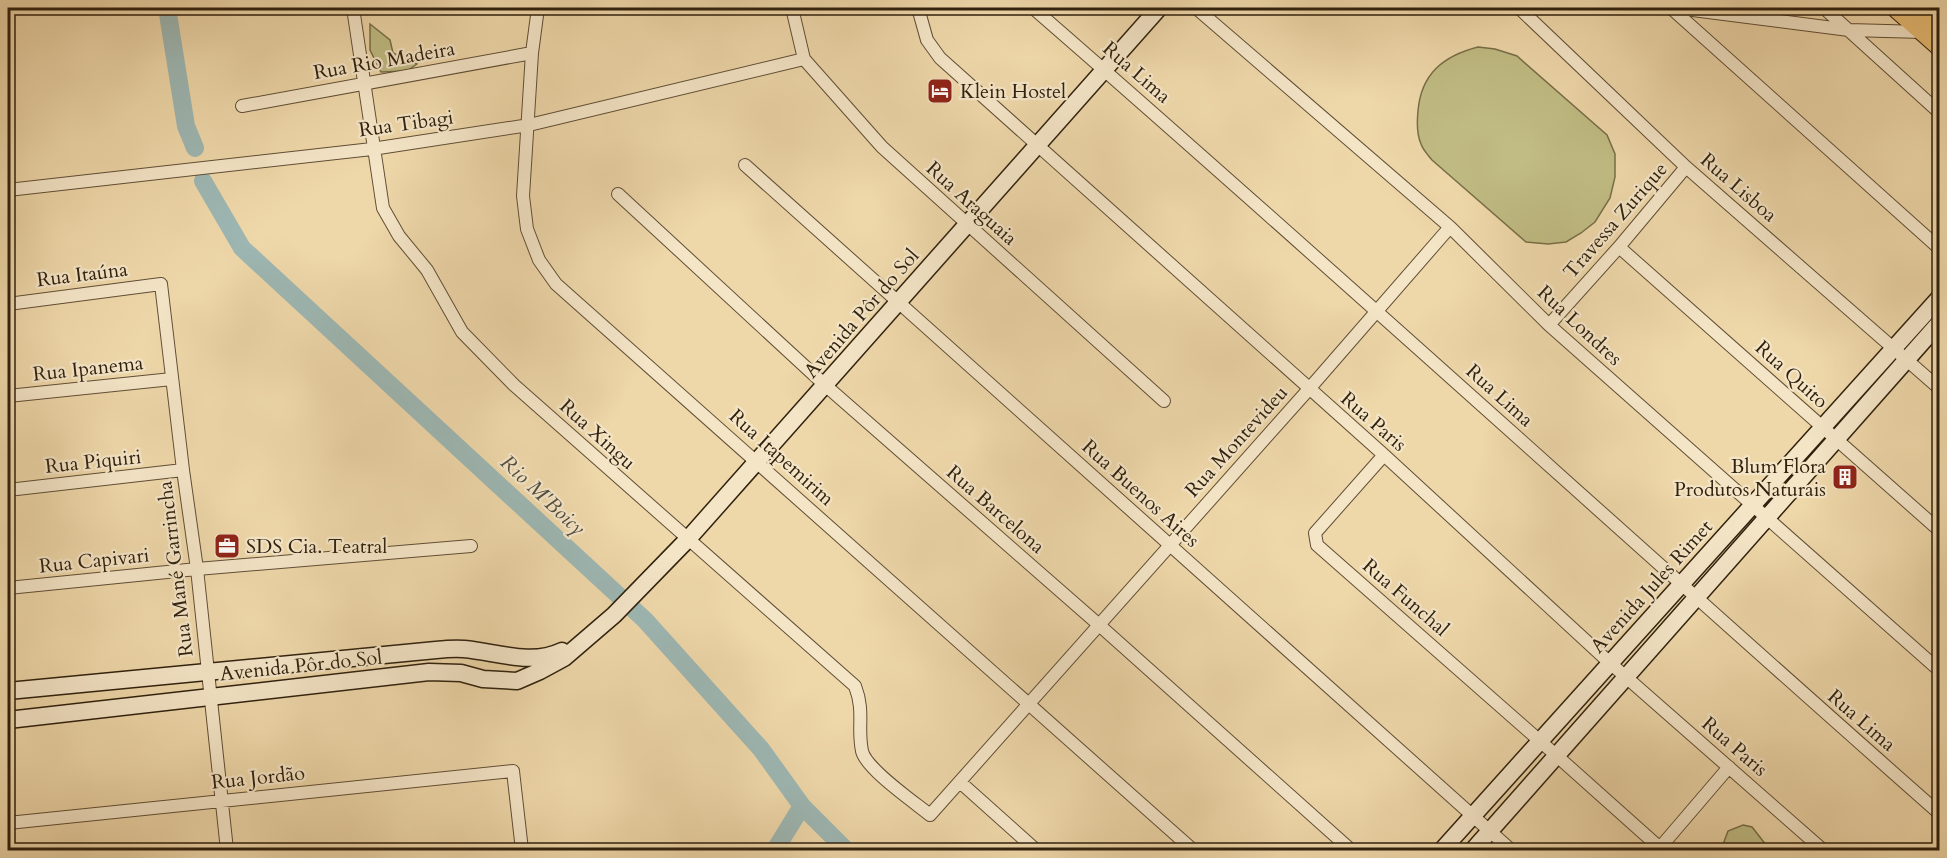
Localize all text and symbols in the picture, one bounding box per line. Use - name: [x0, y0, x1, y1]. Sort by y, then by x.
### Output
- street label: Rua Rio Madeira: [311, 35, 457, 86]
- street label: Rua Lima: [1097, 35, 1177, 110]
- hotel icon: Klein Hostel: [925, 76, 955, 106]
- place label: Klein Hostel: [960, 78, 1066, 105]
- street label: Rua Tibagi: [357, 103, 456, 143]
- street label: Rua Lisboa: [1695, 147, 1783, 228]
- street label: Rua Araguaia: [920, 155, 1023, 252]
- street label: Travessa Zurique: [1557, 156, 1673, 284]
- street label: Avenida Pôr do Sol: [798, 243, 925, 384]
- street label: Rua Itaúna: [35, 255, 130, 293]
- street label: Rua Londres: [1531, 279, 1628, 372]
- street label: Rua Quito: [1749, 334, 1834, 415]
- street label: Rua Ipanema: [31, 349, 145, 388]
- street label: Rua Lima: [1460, 358, 1539, 433]
- street label: Rua Montevideu: [1179, 380, 1294, 503]
- street label: Rua Paris: [1335, 385, 1412, 457]
- street label: Rua Xingu: [554, 393, 642, 476]
- street label: Rua Itapemirim: [723, 403, 840, 512]
- street label: Rua Buenos Aires: [1076, 433, 1205, 553]
- street label: Rua Piquiri: [44, 443, 143, 480]
- water label: Rio M'Boicy: [494, 448, 592, 542]
- place label: Blum Flora Produtos Naturais: [1674, 453, 1826, 503]
- street label: Rua Barcelona: [941, 459, 1051, 560]
- building icon: Blum Flora Produtos Naturais: [1830, 462, 1860, 492]
- street label: Rua Mané Garrincha: [151, 479, 200, 658]
- street label: Avenida Jules Rimet: [1584, 513, 1719, 659]
- office icon: SDS Cia. Teatral: [212, 531, 242, 561]
- place label: SDS Cia. Teatral: [246, 533, 387, 560]
- street label: Rua Capivari: [38, 541, 151, 580]
- street label: Rua Funchal: [1357, 552, 1455, 642]
- street label: Avenida Pôr do Sol: [219, 644, 384, 687]
- street label: Rua Lima: [1822, 683, 1902, 758]
- street label: Rua Paris: [1696, 710, 1773, 782]
- street label: Rua Jordão: [210, 759, 306, 796]

